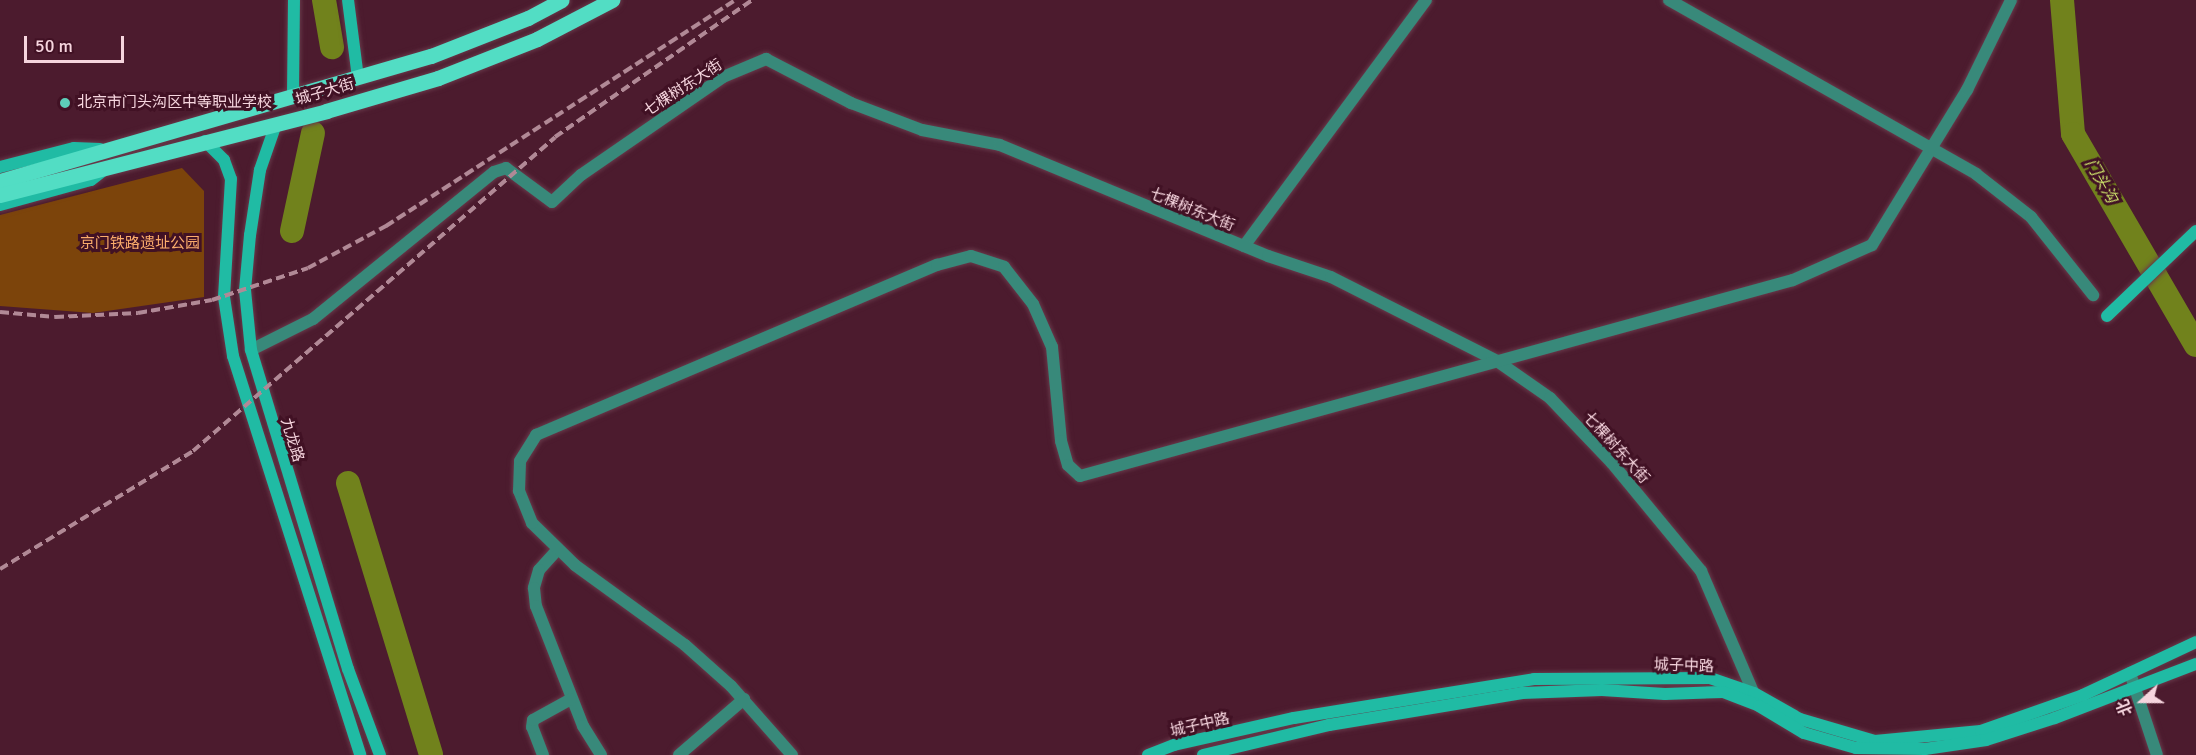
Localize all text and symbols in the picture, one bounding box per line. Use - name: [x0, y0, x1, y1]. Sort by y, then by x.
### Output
- scale bar: [27, 24, 128, 62]
- text: 50 m: [35, 35, 73, 57]
- street label: 七棵树东大街: [640, 56, 726, 120]
- street label: 城子大街: [294, 75, 356, 109]
- place label: 北京市门头沟区中等职业学校: [77, 94, 272, 112]
- marker: 北京市门头沟区中等职业学校: [58, 96, 72, 110]
- water label: 门头沟: [2081, 155, 2121, 207]
- street label: 七棵树东大街: [1147, 185, 1237, 235]
- park label: 京门铁路遗址公园: [80, 235, 200, 253]
- street label: 七棵树东大街: [1579, 409, 1653, 487]
- street label: 九龙路: [277, 416, 307, 464]
- street label: 城子中路: [1654, 656, 1714, 676]
- north arrow: [2112, 671, 2172, 731]
- text: 北: [2113, 696, 2137, 719]
- street label: 城子中路: [1169, 709, 1231, 741]

